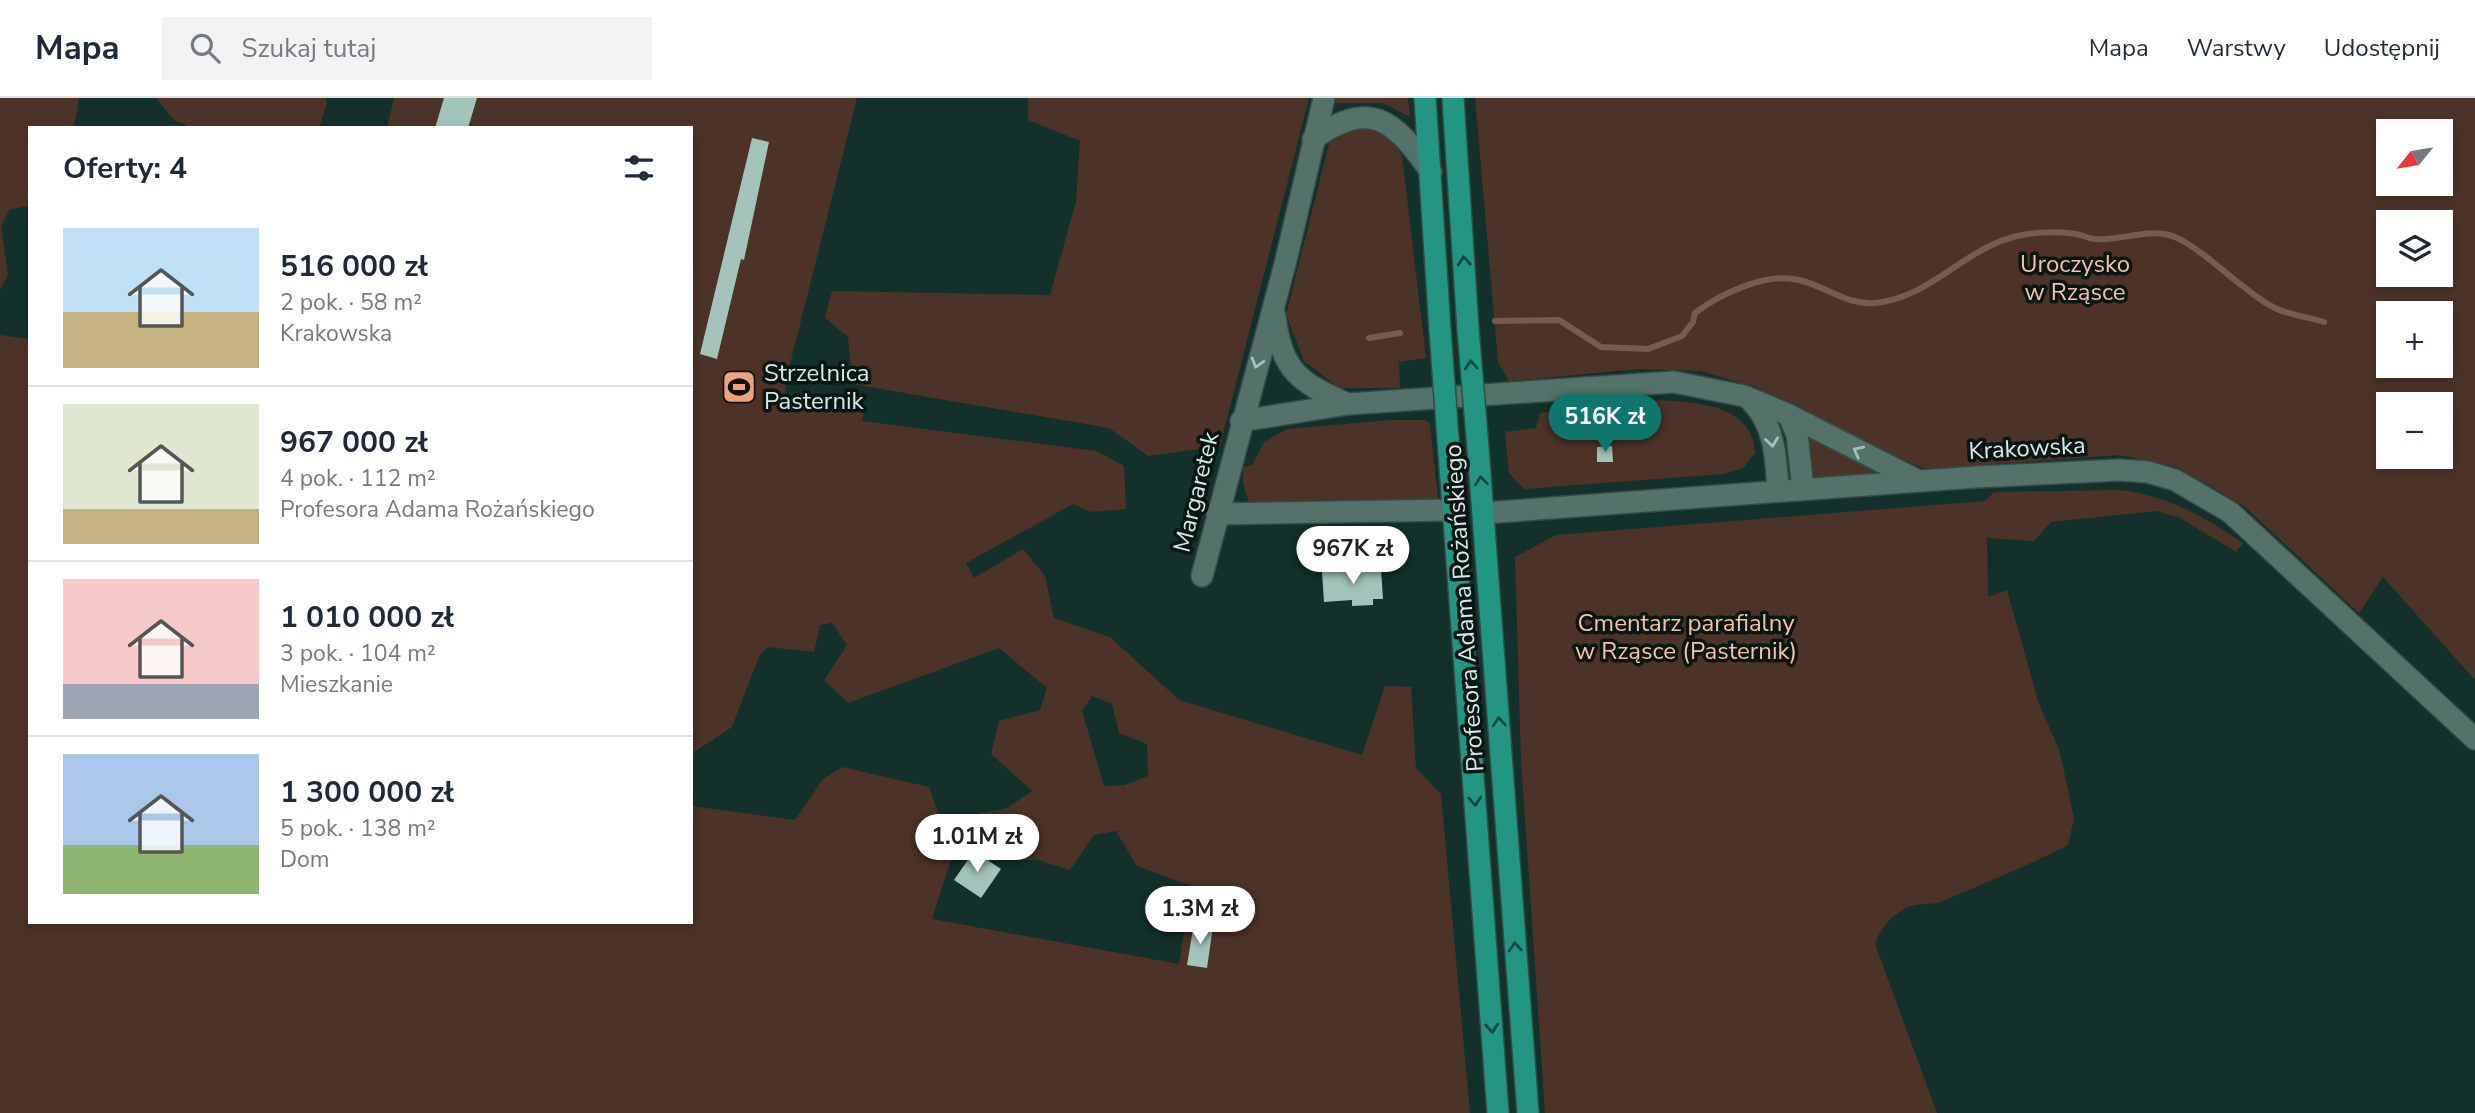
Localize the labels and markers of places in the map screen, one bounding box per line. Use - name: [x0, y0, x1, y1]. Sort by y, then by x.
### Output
- place label: Strzelnica Pasternik: [764, 357, 869, 417]
- sports icon: Strzelnica Pasternik: [720, 368, 758, 406]
- pin: 516K zł: [1540, 394, 1670, 454]
- pin: 967K zł: [1288, 526, 1418, 586]
- pin: 1.01M zł: [905, 814, 1049, 874]
- pin: 1.3M zł: [1135, 886, 1265, 946]

